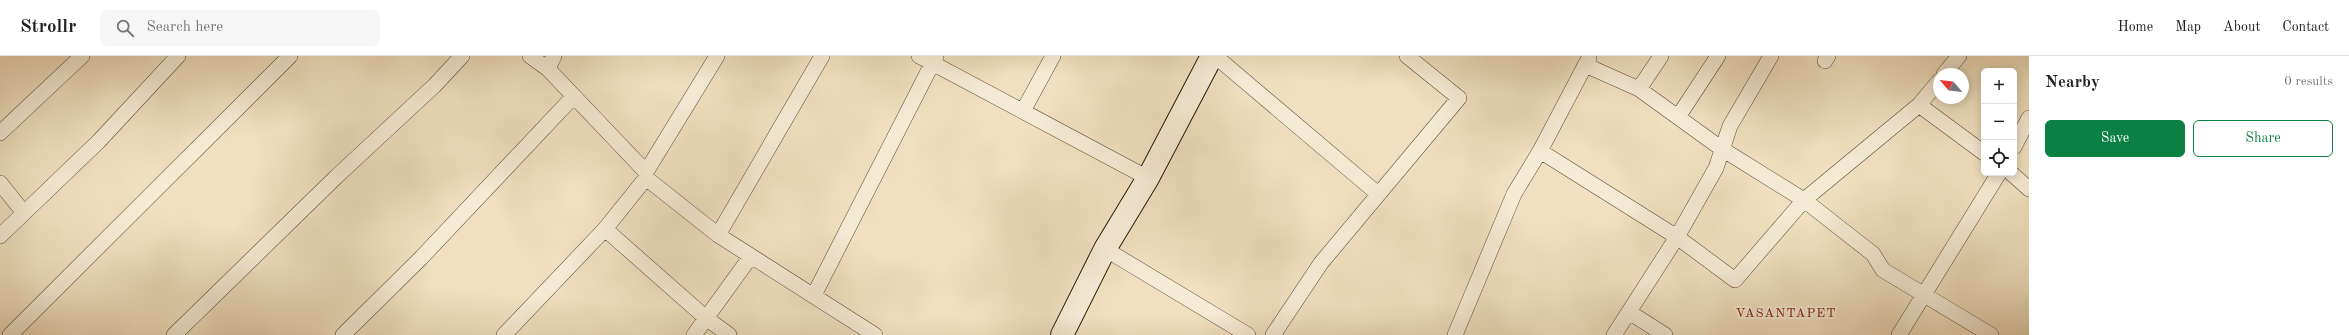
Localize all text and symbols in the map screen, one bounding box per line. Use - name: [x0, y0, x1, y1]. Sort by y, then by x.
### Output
- search box: [100, 10, 380, 46]
- icon: search: [114, 17, 136, 39]
- text: Strollr: [20, 18, 76, 37]
- text: Search here: [146, 20, 223, 35]
- text: Home: [2118, 20, 2153, 34]
- text: Map: [2175, 20, 2201, 34]
- text: About: [2223, 20, 2260, 34]
- text: Contact: [2282, 20, 2329, 34]
- north arrow: [1933, 68, 1969, 104]
- map controls: [1981, 68, 2017, 176]
- button: +: [1981, 68, 2017, 104]
- text: Nearby: [2045, 74, 2100, 91]
- text: 0 results: [2284, 75, 2333, 88]
- button: −: [1981, 104, 2017, 140]
- button: Save: [2045, 120, 2185, 157]
- button: Share: [2193, 120, 2333, 157]
- button: locate: [1981, 140, 2017, 176]
- district label: VASANTAPET: [1735, 307, 1837, 320]

